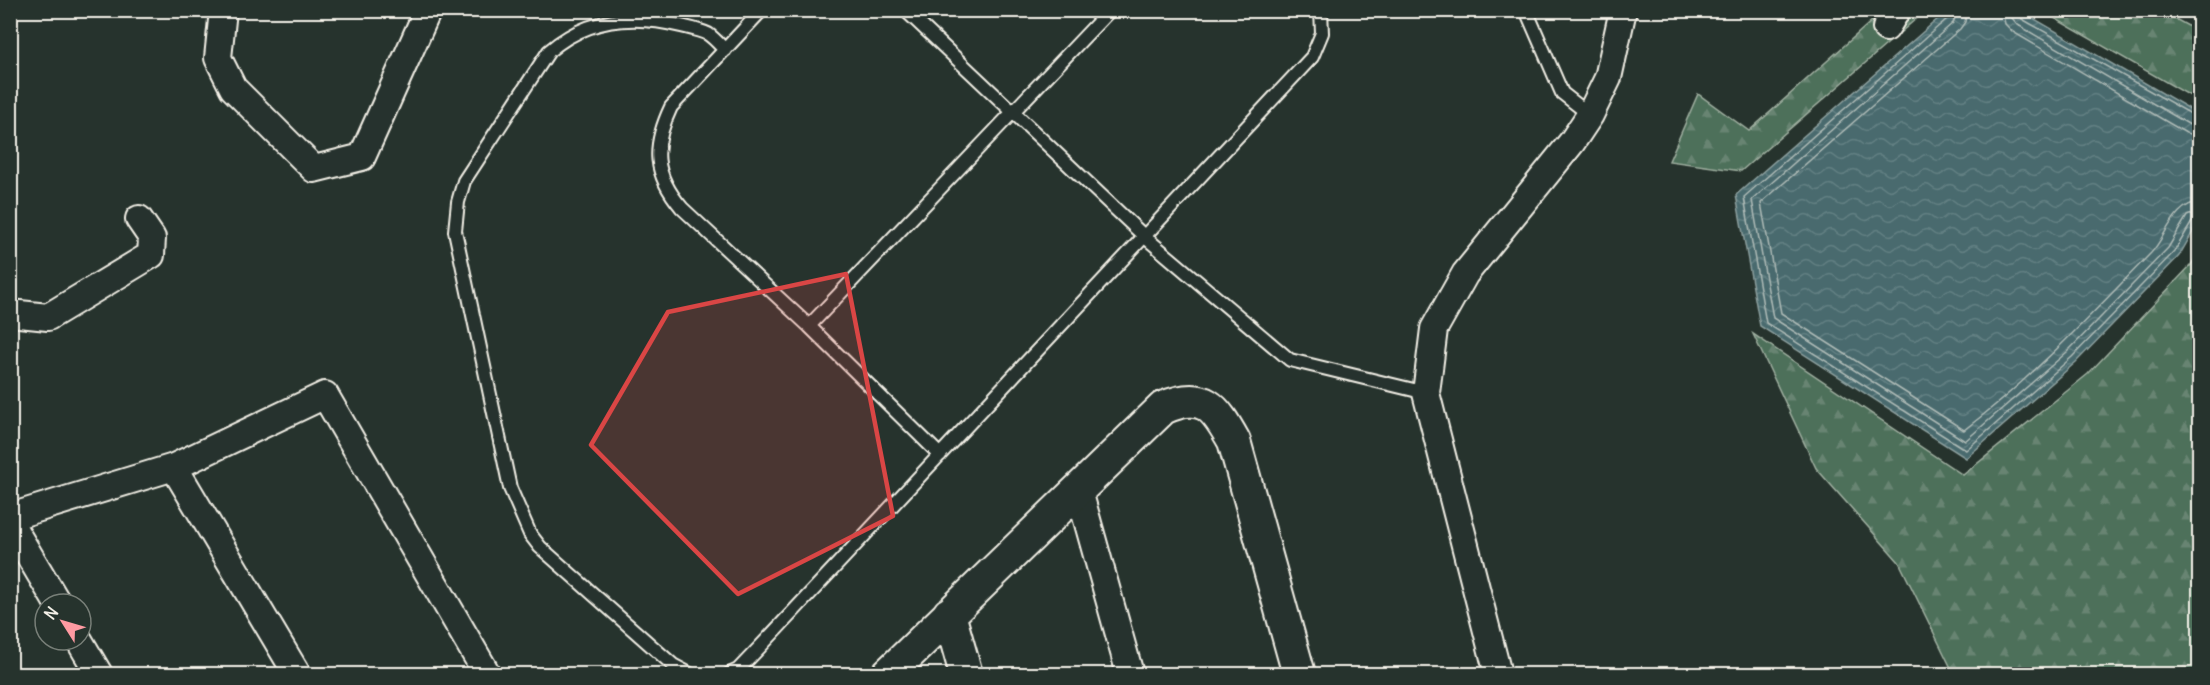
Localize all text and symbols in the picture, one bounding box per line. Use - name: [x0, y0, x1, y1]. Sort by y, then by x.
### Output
- north arrow: [33, 592, 93, 652]
- text: N: [40, 603, 62, 623]

